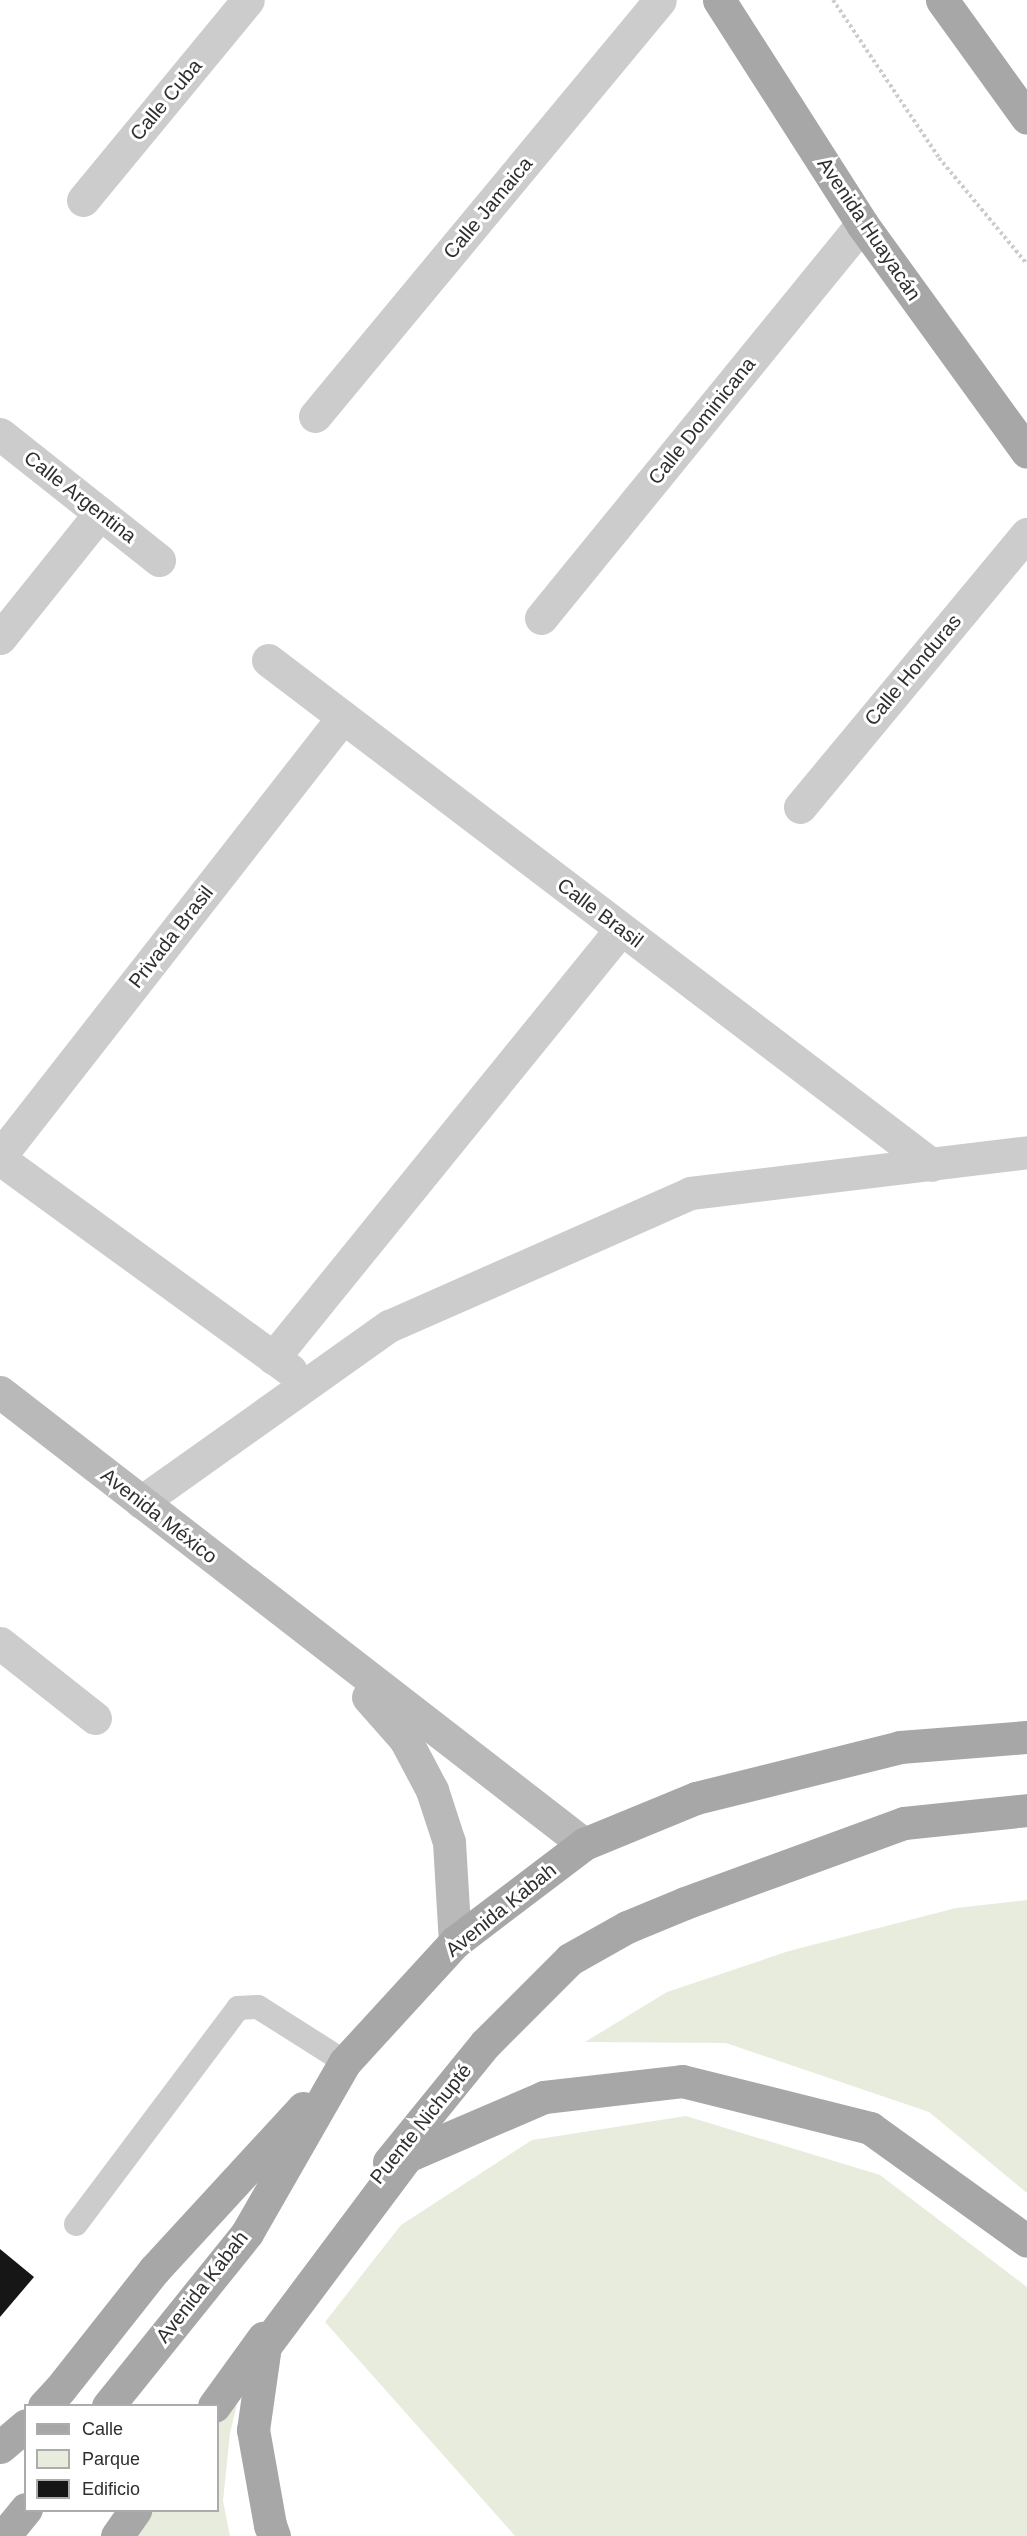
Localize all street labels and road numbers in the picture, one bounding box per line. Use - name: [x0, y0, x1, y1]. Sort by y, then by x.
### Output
- street label: Calle Cuba: [125, 54, 207, 146]
- street label: Calle Jamaica: [438, 152, 538, 264]
- street label: Avenida Huayacán: [812, 153, 926, 305]
- street label: Calle Dominicana: [643, 353, 761, 489]
- street label: Calle Argentina: [19, 445, 141, 549]
- street label: Calle Honduras: [860, 609, 966, 731]
- street label: Calle Brasil: [552, 873, 648, 953]
- street label: Privada Brasil: [124, 881, 218, 993]
- street label: Avenida México: [96, 1463, 222, 1569]
- street label: Avenida Kabah: [441, 1858, 561, 1962]
- street label: Puente Nichupté: [365, 2059, 477, 2189]
- street label: Avenida Kabah: [151, 2226, 253, 2348]

